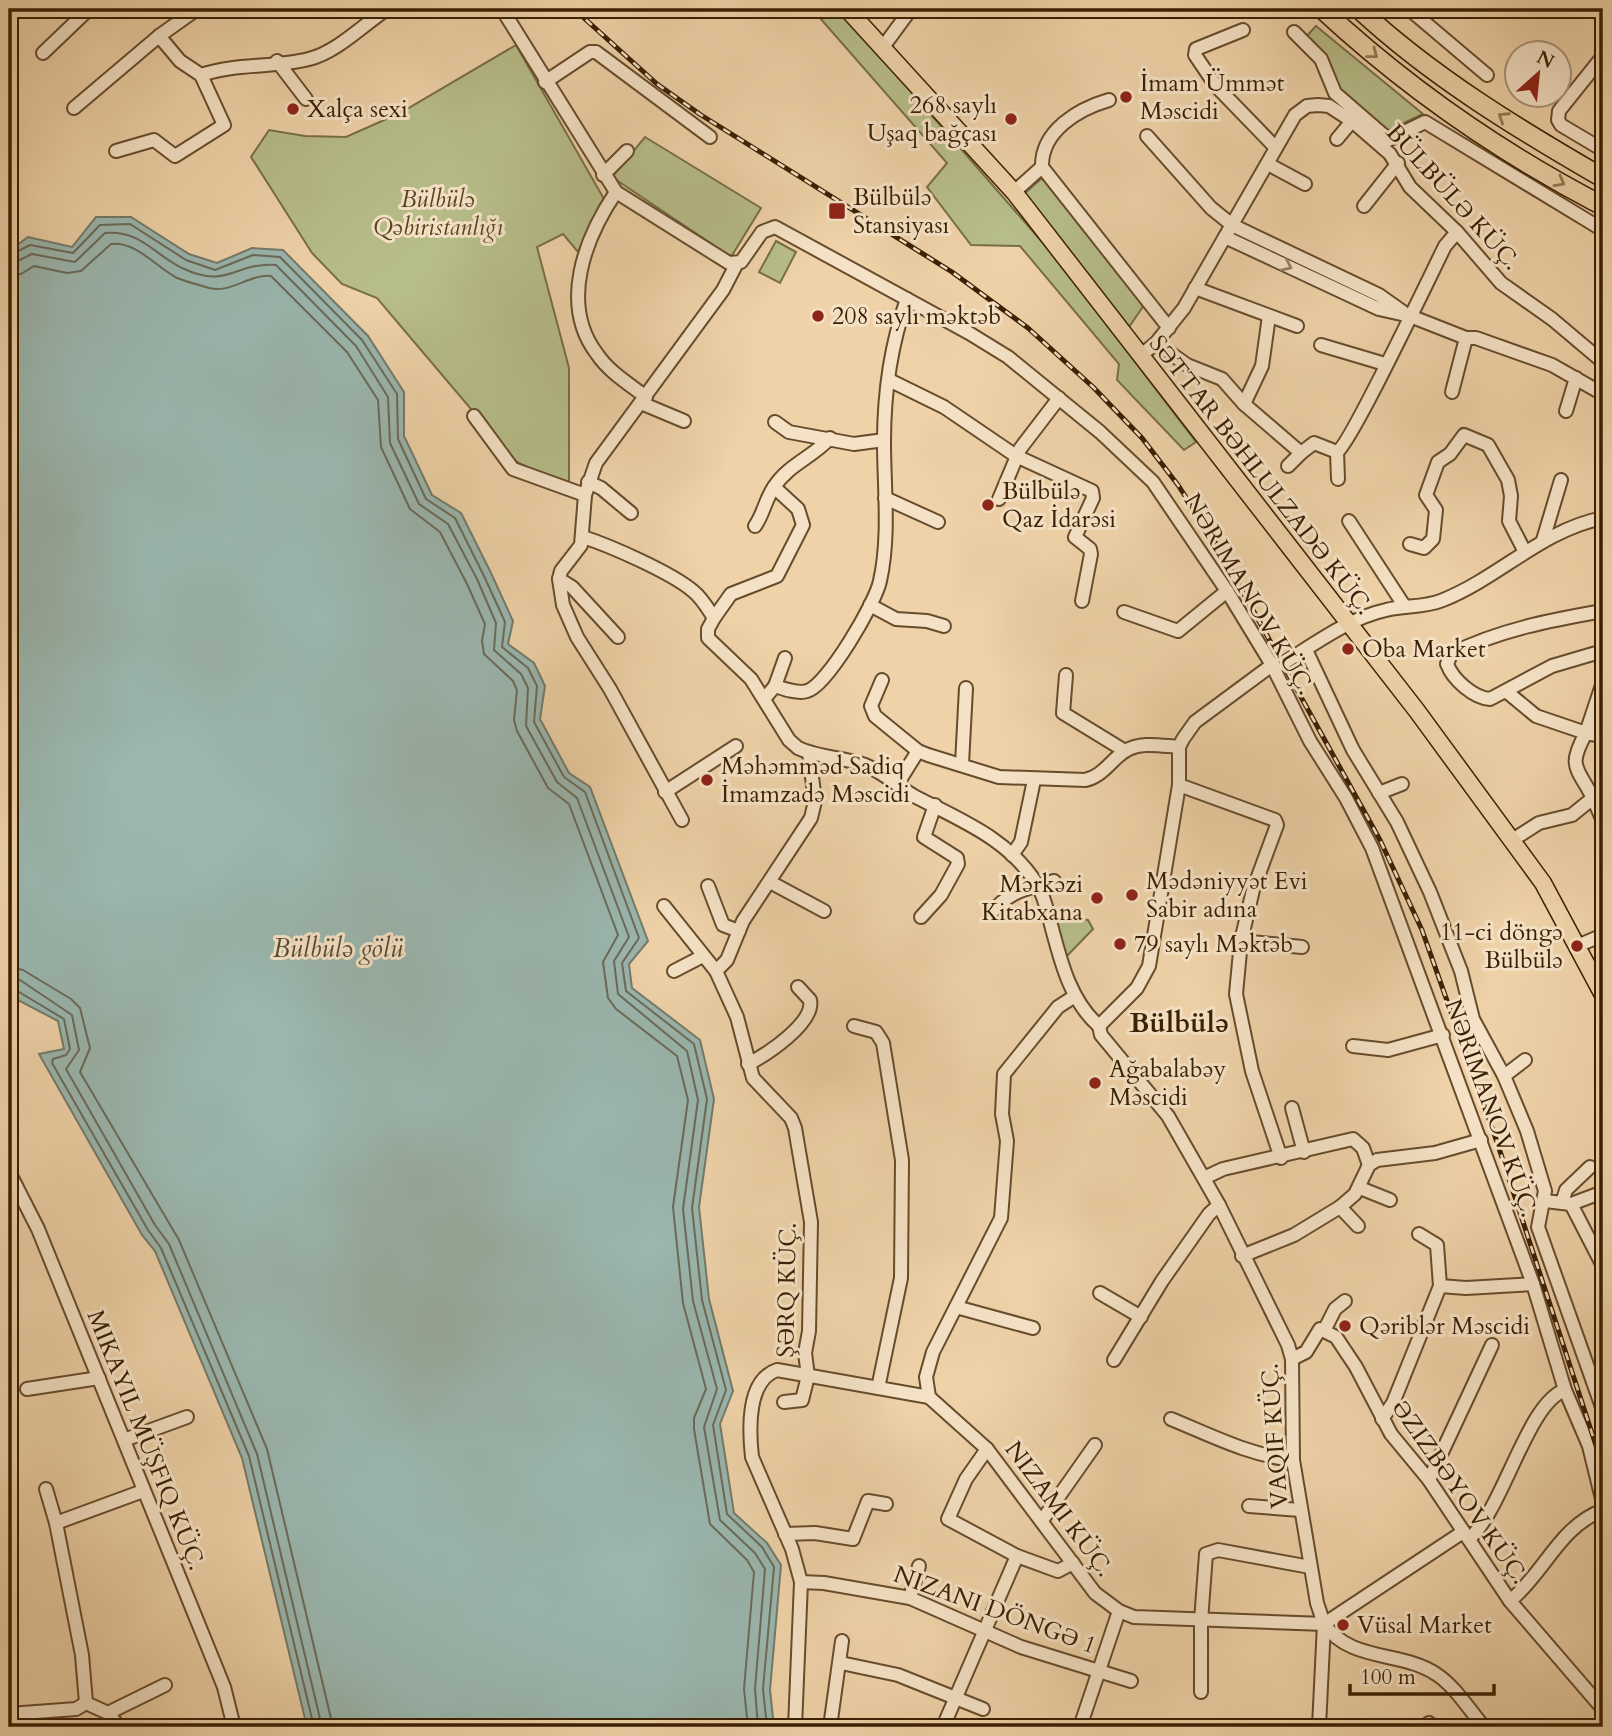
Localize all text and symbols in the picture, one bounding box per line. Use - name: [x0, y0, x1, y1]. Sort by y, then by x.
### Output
- north arrow: [1504, 38, 1574, 108]
- text: N: [1532, 44, 1559, 75]
- one-way arrow: [1364, 46, 1377, 58]
- place label: İmam Ümmət Məscidi: [1140, 67, 1285, 128]
- place label: 268 saylı Uşaq bağçası: [867, 89, 997, 150]
- marker: İmam Ümmət Məscidi: [1118, 89, 1134, 105]
- place label: Xalça sexi: [307, 93, 408, 126]
- marker: Xalça sexi: [285, 101, 301, 117]
- marker: 268 saylı Uşaq bağçası: [1003, 111, 1019, 127]
- one-way arrow: [1497, 113, 1510, 126]
- street label: BÜLBÜLƏ KÜÇ.: [1378, 117, 1528, 277]
- one-way arrow: [1553, 174, 1565, 187]
- place label: Bülbülə Stansiyası: [853, 181, 949, 242]
- park label: Bülbülə Qəbiristanlığı: [373, 183, 503, 244]
- marker: Bülbülə Stansiyası: [827, 201, 847, 221]
- one-way arrow: [1279, 258, 1292, 272]
- place label: 208 saylı məktəb: [832, 300, 1001, 333]
- marker: 208 saylı məktəb: [810, 308, 826, 324]
- street label: SƏTTAR BƏHLULZADƏ KÜÇ.: [1141, 328, 1381, 622]
- place label: Bülbülə Qaz İdarəsi: [1002, 475, 1116, 536]
- street label: NƏRIMANOV KÜÇ.: [1176, 487, 1322, 701]
- marker: Bülbülə Qaz İdarəsi: [980, 497, 996, 513]
- place label: Oba Market: [1362, 633, 1486, 666]
- marker: Oba Market: [1340, 641, 1356, 657]
- place label: Məhəmməd Sadiq İmamzadə Məscidi: [721, 750, 910, 811]
- marker: Məhəmməd Sadiq İmamzadə Məscidi: [699, 772, 715, 788]
- place label: Mədəniyyət Evi Sabir adına: [1146, 865, 1308, 926]
- place label: Mərkəzi Kitabxana: [981, 868, 1084, 929]
- marker: Mədəniyyət Evi Sabir adına: [1124, 887, 1140, 903]
- marker: Mərkəzi Kitabxana: [1089, 890, 1105, 906]
- place label: 11-ci döngə Bülbülə: [1440, 916, 1563, 977]
- place label: 79 saylı Məktəb: [1134, 928, 1293, 961]
- water label: Bülbülə gölü: [273, 931, 403, 966]
- marker: 79 saylı Məktəb: [1112, 936, 1128, 952]
- marker: 11-ci döngə Bülbülə: [1569, 938, 1585, 954]
- street label: NƏRIMANOV KÜÇ.: [1436, 995, 1546, 1221]
- district label: Bülbülə: [1129, 1004, 1229, 1042]
- place label: Ağabalabəy Məscidi: [1109, 1053, 1226, 1114]
- marker: Ağabalabəy Məscidi: [1087, 1075, 1103, 1091]
- street label: ŞƏRQ KÜÇ.: [769, 1222, 805, 1358]
- street label: MIKAYIL MÜŞFIQ KÜÇ.: [79, 1305, 213, 1575]
- place label: Qəriblər Məscidi: [1359, 1310, 1530, 1343]
- marker: Qəriblər Məscidi: [1337, 1318, 1353, 1334]
- street label: VAQIF KÜÇ.: [1253, 1362, 1297, 1510]
- street label: ƏZIZBƏYOV KÜÇ.: [1384, 1393, 1536, 1591]
- street label: NIZAMI KÜÇ.: [997, 1434, 1121, 1584]
- street label: NIZANI DÖNGƏ 1: [889, 1558, 1101, 1662]
- place label: Vüsal Market: [1357, 1609, 1492, 1642]
- marker: Vüsal Market: [1335, 1617, 1351, 1633]
- scale bar: [1350, 1652, 1493, 1696]
- text: 100 m: [1360, 1663, 1416, 1692]

